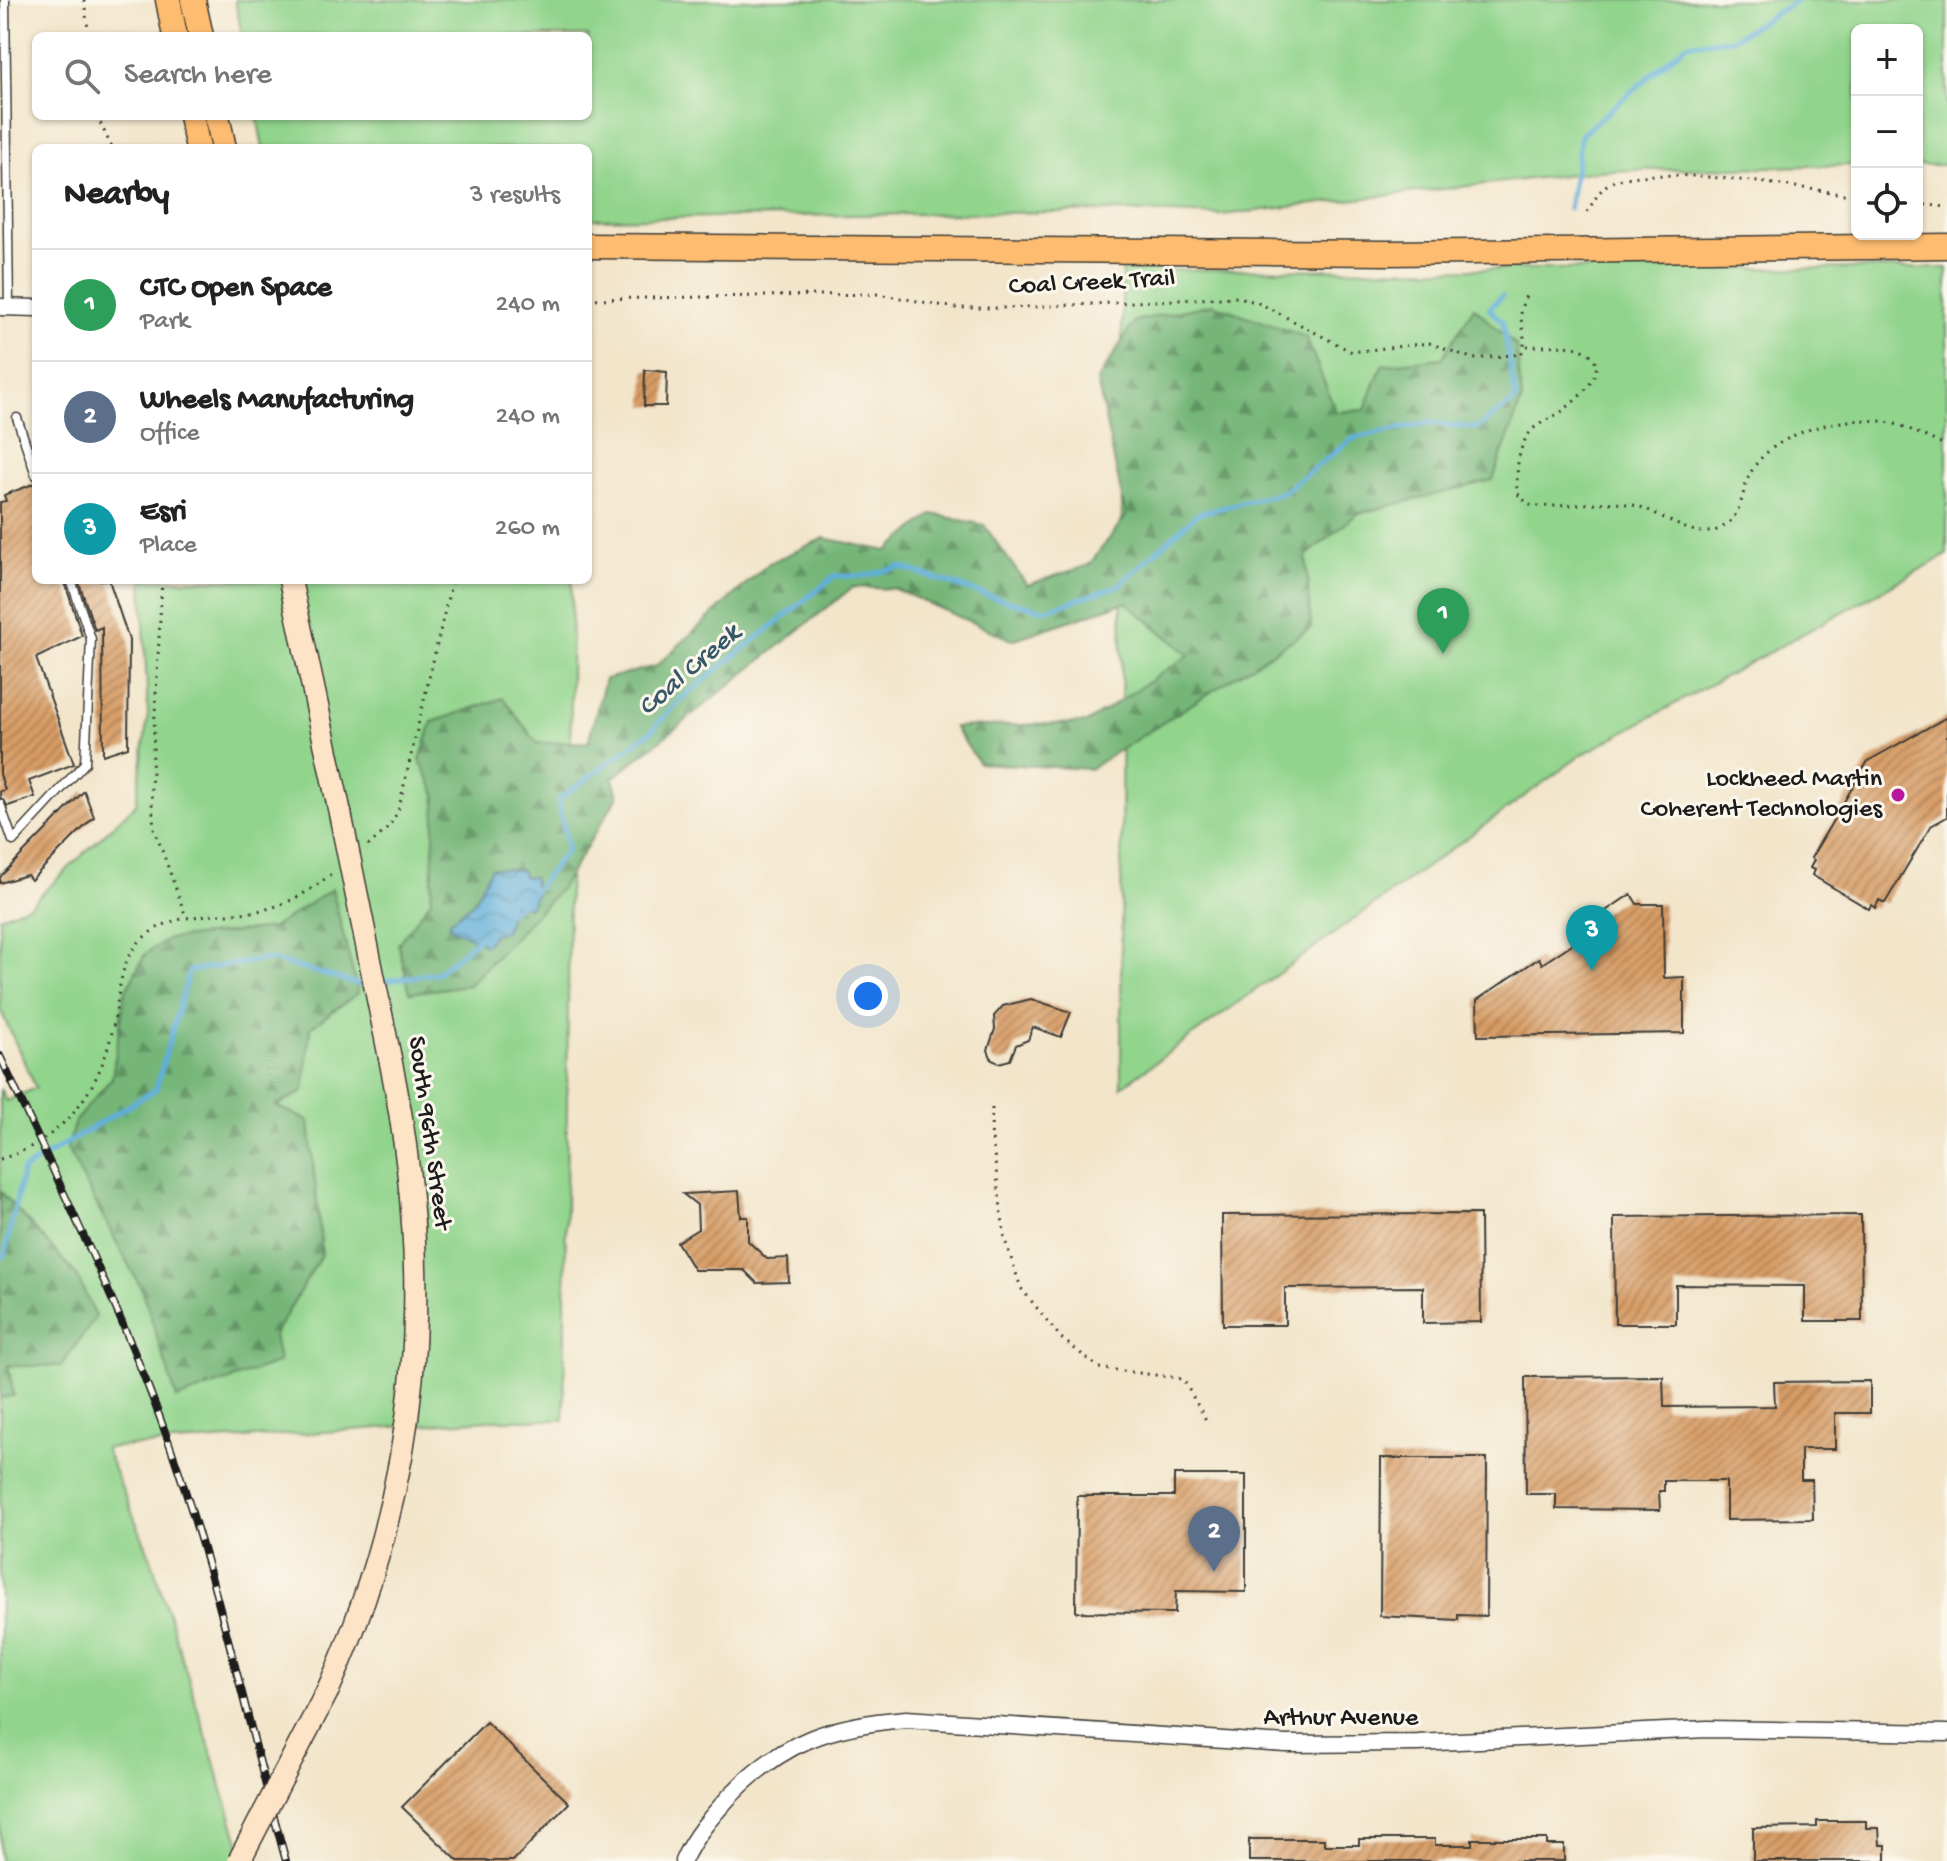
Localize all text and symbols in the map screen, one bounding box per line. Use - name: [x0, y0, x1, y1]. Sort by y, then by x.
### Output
- map controls: [1851, 24, 1923, 240]
- button: +: [1851, 24, 1923, 96]
- search box: [32, 32, 592, 120]
- icon: search: [60, 54, 104, 98]
- text: Search here: [124, 59, 272, 94]
- button: −: [1851, 96, 1923, 168]
- button: locate: [1851, 168, 1923, 240]
- text: Nearby: [64, 176, 169, 216]
- text: 3 results: [470, 181, 560, 212]
- street label: Coal Creek Trail: [1008, 264, 1176, 304]
- text: CTC Open Space: [140, 272, 332, 307]
- text: 1: [85, 290, 95, 321]
- text: 240 m: [496, 290, 560, 321]
- text: Park: [140, 307, 190, 338]
- text: Wheels Manufacturing: [140, 384, 414, 419]
- text: 2: [84, 402, 96, 433]
- text: 240 m: [496, 402, 560, 433]
- text: Office: [140, 419, 199, 450]
- text: Esri: [140, 496, 187, 531]
- text: 3: [83, 514, 97, 545]
- text: 260 m: [495, 514, 560, 545]
- text: Place: [140, 531, 197, 562]
- pin: 1: [1417, 588, 1469, 654]
- water label: Coal Creek: [632, 616, 750, 724]
- place label: Lockheed Martin Coherent Technologies: [1641, 765, 1883, 826]
- marker: Lockheed Martin Coherent Technologies: [1889, 786, 1907, 804]
- pin: 3: [1566, 905, 1618, 971]
- your location: [848, 976, 888, 1016]
- street label: South 96th Street: [399, 1034, 457, 1234]
- pin: 2: [1188, 1506, 1240, 1572]
- street label: Arthur Avenue: [1264, 1704, 1419, 1735]

